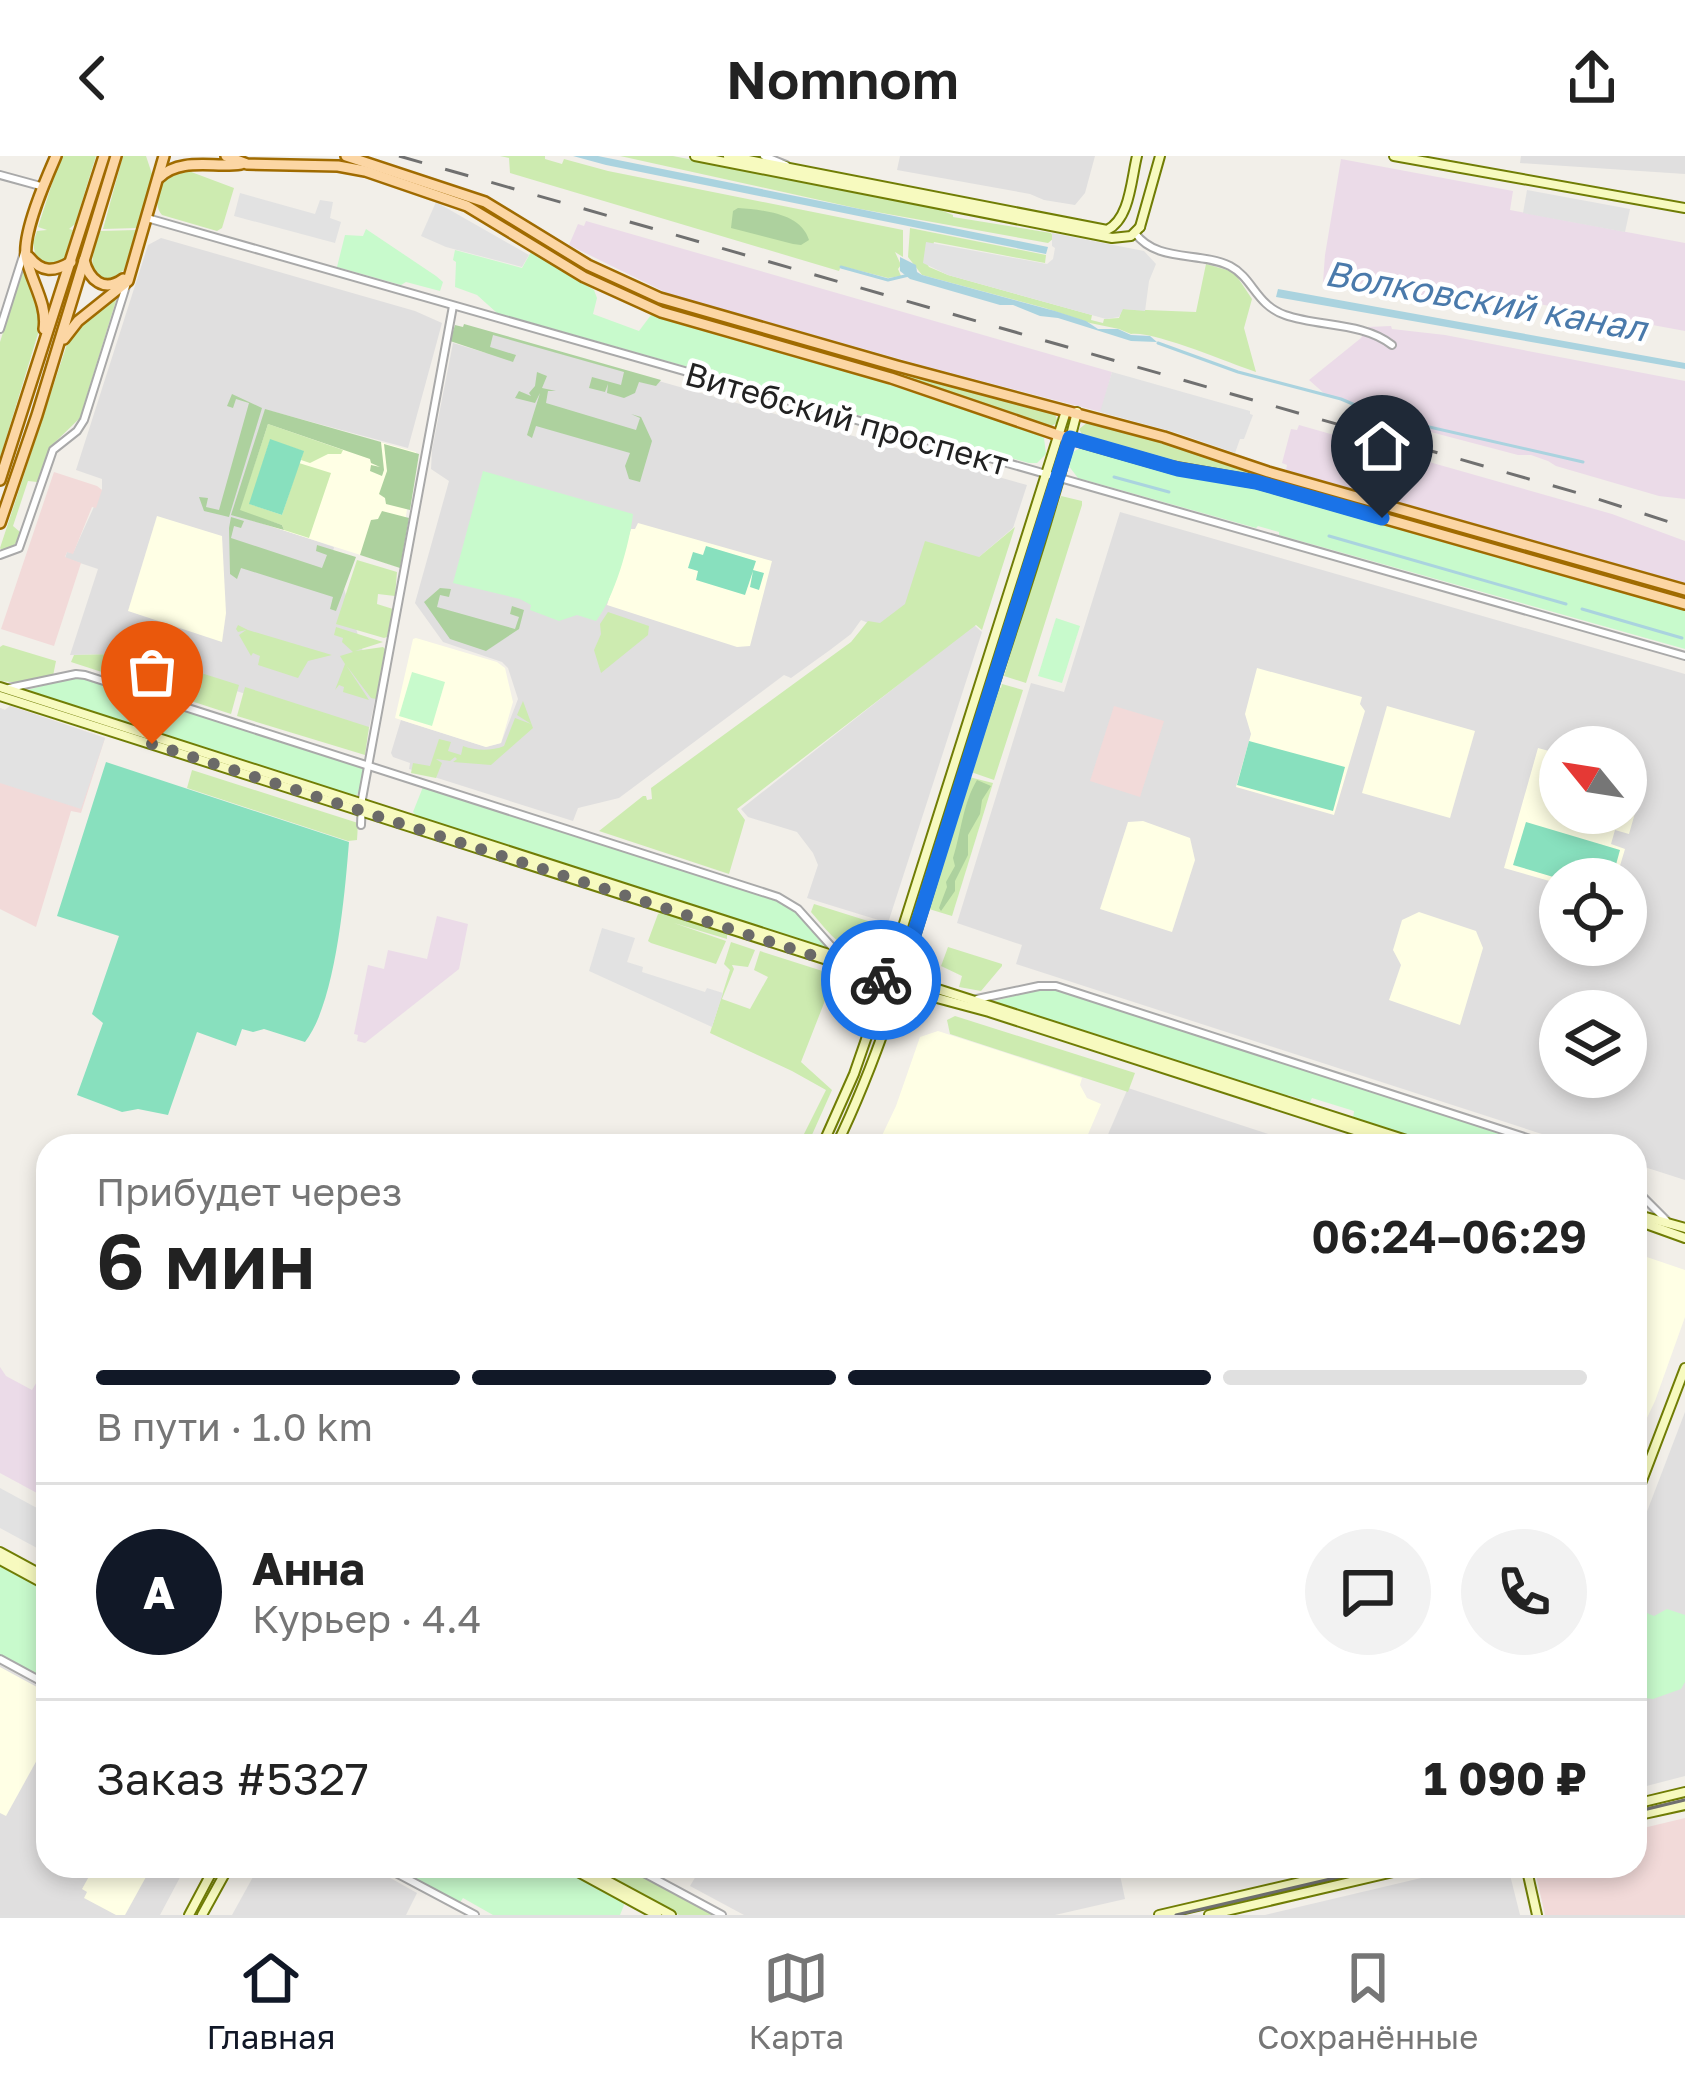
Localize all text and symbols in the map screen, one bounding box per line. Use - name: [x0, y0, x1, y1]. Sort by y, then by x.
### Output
- icon: back: [60, 45, 126, 111]
- icon: share: [1559, 45, 1625, 111]
- text: Nomnom: [726, 46, 959, 111]
- water label: Волковский канал: [1322, 251, 1652, 350]
- street label: Витебский проспект: [681, 353, 1013, 483]
- pin: [1331, 395, 1433, 518]
- icon: home: [1349, 413, 1415, 479]
- pin: [101, 621, 203, 744]
- icon: bag: [119, 639, 185, 705]
- north arrow: [1539, 726, 1647, 834]
- map controls: [1539, 726, 1647, 1098]
- button: locate: [1539, 858, 1647, 966]
- courier: [821, 920, 941, 1040]
- icon: bike: [848, 947, 914, 1013]
- button: layers: [1539, 990, 1647, 1098]
- text: Прибудет через: [96, 1168, 402, 1215]
- text: 06:24–06:29: [1311, 1209, 1587, 1263]
- text: 6 мин: [96, 1213, 316, 1306]
- text: В пути · 1.0 km: [96, 1403, 373, 1450]
- button: chat: [1305, 1529, 1431, 1655]
- button: phone: [1461, 1529, 1587, 1655]
- text: Анна: [252, 1541, 365, 1595]
- text: А: [143, 1565, 175, 1619]
- text: Курьер · 4.4: [252, 1595, 482, 1642]
- text: Заказ #5327: [96, 1751, 369, 1805]
- text: 1 090 ₽: [1424, 1751, 1587, 1805]
- tab: Главная: [206, 1945, 336, 2056]
- tab: Карта: [749, 1945, 844, 2056]
- tab: Сохранённые: [1257, 1945, 1478, 2056]

